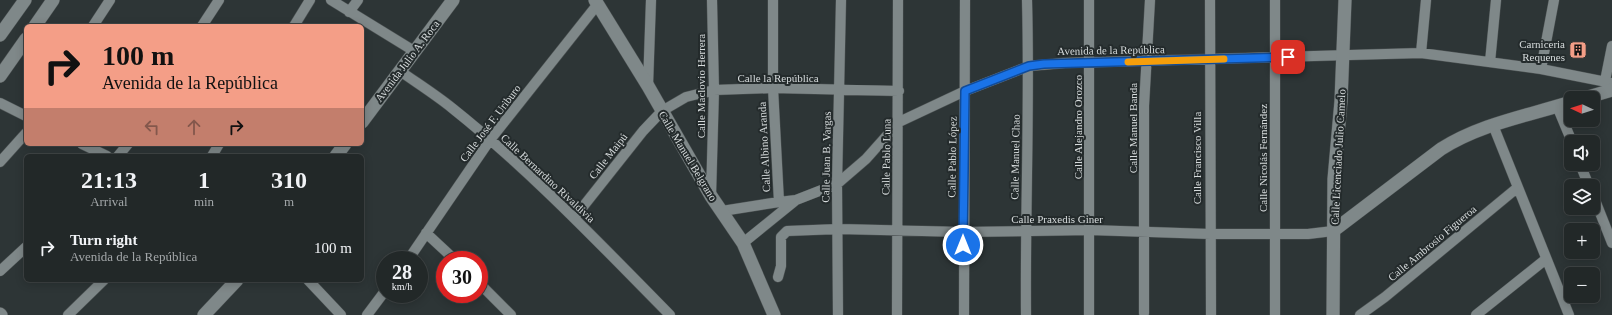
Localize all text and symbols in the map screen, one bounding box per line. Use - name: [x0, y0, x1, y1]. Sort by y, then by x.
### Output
- street label: Avenida Julio A. Roca: [372, 18, 442, 104]
- street label: Calle Maclovio Herrera: [695, 34, 707, 138]
- place label: Carniceria Requenes: [1519, 38, 1565, 63]
- icon: right: [36, 40, 88, 92]
- text: 100 m: [102, 40, 174, 71]
- pin: [1271, 40, 1305, 74]
- building icon: Carniceria Requenes: [1568, 40, 1588, 60]
- street label: Avenida de la República: [1057, 43, 1165, 57]
- icon: arrive: [1277, 46, 1299, 68]
- street label: Calle la República: [737, 72, 819, 84]
- text: Avenida de la República: [102, 73, 278, 93]
- street label: Calle Alejandro Orozco: [1072, 74, 1084, 179]
- street label: Calle José F. Uriburo: [457, 82, 523, 164]
- street label: Calle Manuel Banda: [1127, 83, 1139, 173]
- street label: Calle Licenciado Julio Camelo: [1328, 88, 1348, 225]
- north arrow: [1564, 91, 1600, 127]
- map controls: [1564, 91, 1600, 303]
- street label: Calle Albino Aranda: [756, 101, 772, 192]
- street label: Calle Nicolás Fernández: [1257, 104, 1269, 212]
- street label: Calle Manuel Belgrano: [656, 109, 720, 204]
- street label: Calle Juan B. Vargas: [819, 111, 833, 203]
- street label: Calle Francisco Villa: [1191, 112, 1203, 204]
- street label: Calle Manuel Chao: [1008, 114, 1022, 200]
- icon: left: [141, 116, 163, 138]
- icon: ahead: [183, 116, 205, 138]
- icon: right: [225, 116, 247, 138]
- street label: Calle Pablo López: [945, 116, 959, 198]
- street label: Calle Pablo Luna: [879, 119, 893, 195]
- street label: Calle Maipú: [586, 130, 630, 181]
- street label: Calle Bernardino Rivaldivia: [499, 131, 598, 225]
- button: sound: [1564, 135, 1600, 171]
- text: 21:13: [81, 167, 137, 193]
- text: 1: [198, 167, 210, 193]
- text: 310: [271, 167, 307, 193]
- button: layers: [1564, 179, 1600, 215]
- text: Arrival: [90, 194, 128, 209]
- text: min: [194, 194, 214, 209]
- text: m: [284, 194, 294, 209]
- street label: Calle Ambrosio Figueroa: [1386, 203, 1479, 283]
- street label: Calle Praxedis Giner: [1011, 213, 1103, 225]
- button: +: [1564, 223, 1600, 259]
- position arrow: [942, 224, 984, 266]
- text: Turn right: [70, 232, 137, 248]
- icon: right: [36, 237, 58, 259]
- text: 100 m: [314, 240, 352, 256]
- text: Avenida de la República: [70, 249, 197, 264]
- speed limit sign: 30: [436, 251, 488, 303]
- text: 28: [392, 261, 412, 283]
- button: −: [1564, 267, 1600, 303]
- text: km/h: [392, 281, 412, 292]

